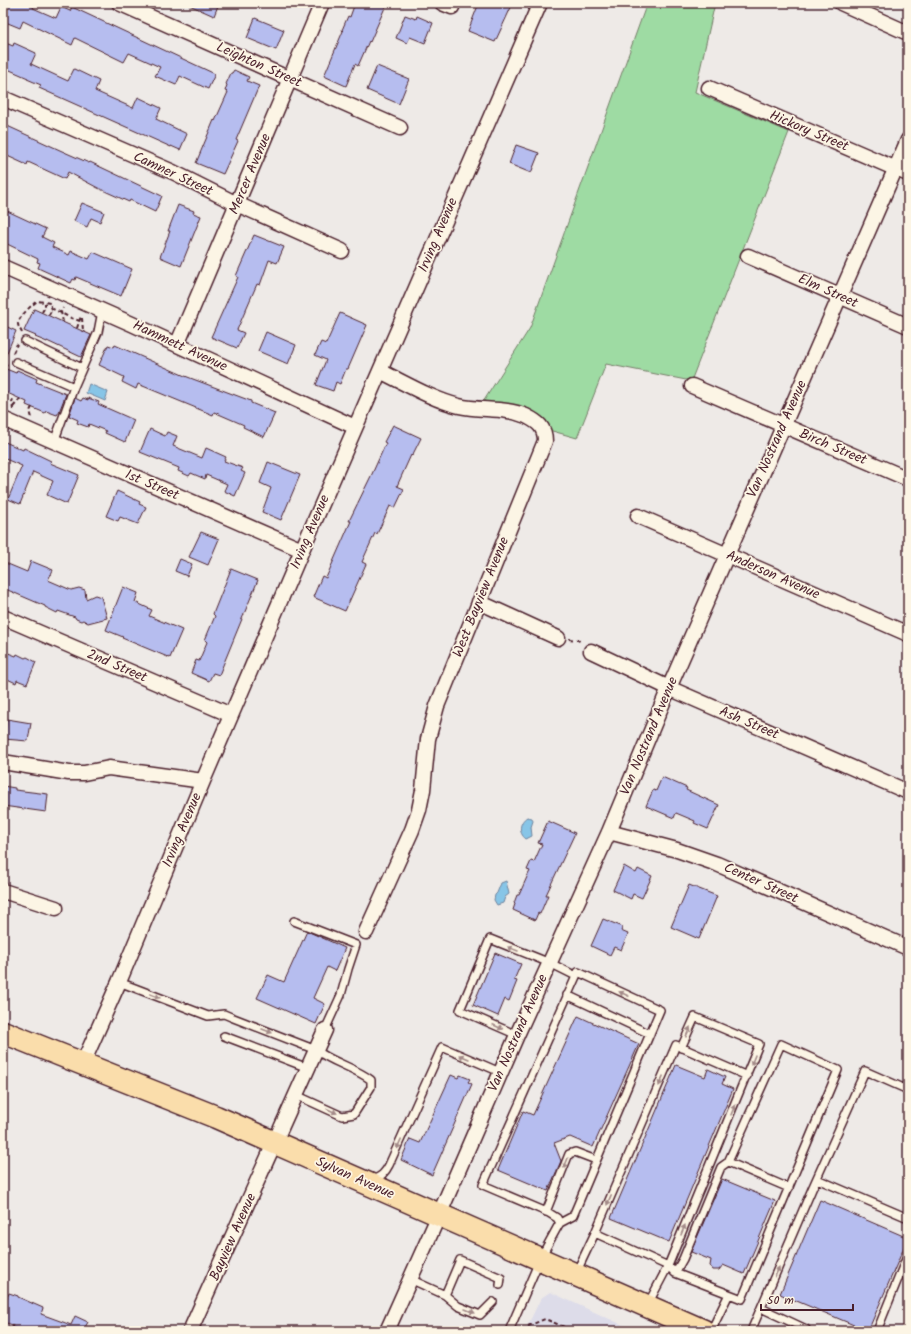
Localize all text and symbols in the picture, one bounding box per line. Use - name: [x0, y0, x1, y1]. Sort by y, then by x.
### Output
- street label: Leighton Street: [213, 36, 306, 94]
- street label: Hickory Street: [766, 104, 853, 158]
- street label: Mercer Avenue: [223, 129, 277, 218]
- street label: Camner Street: [130, 146, 217, 202]
- street label: Irving Avenue: [412, 194, 464, 276]
- street label: Elm Street: [794, 268, 862, 314]
- street label: Hammett Avenue: [129, 314, 232, 378]
- street label: Van Nostrand Avenue: [741, 376, 813, 501]
- street label: Birch Street: [796, 423, 871, 471]
- street label: 1st Street: [122, 464, 183, 506]
- street label: Irving Avenue: [284, 491, 336, 573]
- street label: West Bayview Avenue: [447, 533, 515, 661]
- street label: Anderson Avenue: [723, 545, 824, 606]
- street label: 2nd Street: [83, 643, 151, 689]
- street label: Van Nostrand Avenue: [614, 673, 684, 799]
- street label: Ash Street: [716, 701, 783, 746]
- street label: Irving Avenue: [156, 789, 208, 871]
- street label: Center Street: [720, 857, 802, 909]
- one-way arrow: [507, 945, 519, 951]
- street label: Van Nostrand Avenue: [482, 970, 554, 1095]
- one-way arrow: [618, 990, 630, 996]
- one-way arrow: [150, 993, 162, 999]
- one-way arrow: [492, 1024, 504, 1030]
- one-way arrow: [685, 1027, 691, 1038]
- one-way arrow: [261, 1028, 273, 1034]
- one-way arrow: [459, 1054, 470, 1060]
- one-way arrow: [750, 1054, 756, 1066]
- one-way arrow: [658, 1076, 664, 1087]
- one-way arrow: [729, 1104, 736, 1116]
- one-way arrow: [326, 1108, 337, 1114]
- one-way arrow: [396, 1138, 402, 1149]
- street label: Sylvan Avenue: [312, 1151, 399, 1205]
- one-way arrow: [562, 1158, 568, 1170]
- street label: Bayview Avenue: [204, 1189, 262, 1284]
- one-way arrow: [606, 1195, 612, 1207]
- one-way arrow: [680, 1225, 686, 1236]
- one-way arrow: [774, 1266, 780, 1278]
- scale bar: [761, 1286, 853, 1312]
- text: 50 m: [767, 1291, 794, 1310]
- one-way arrow: [464, 1308, 476, 1314]

